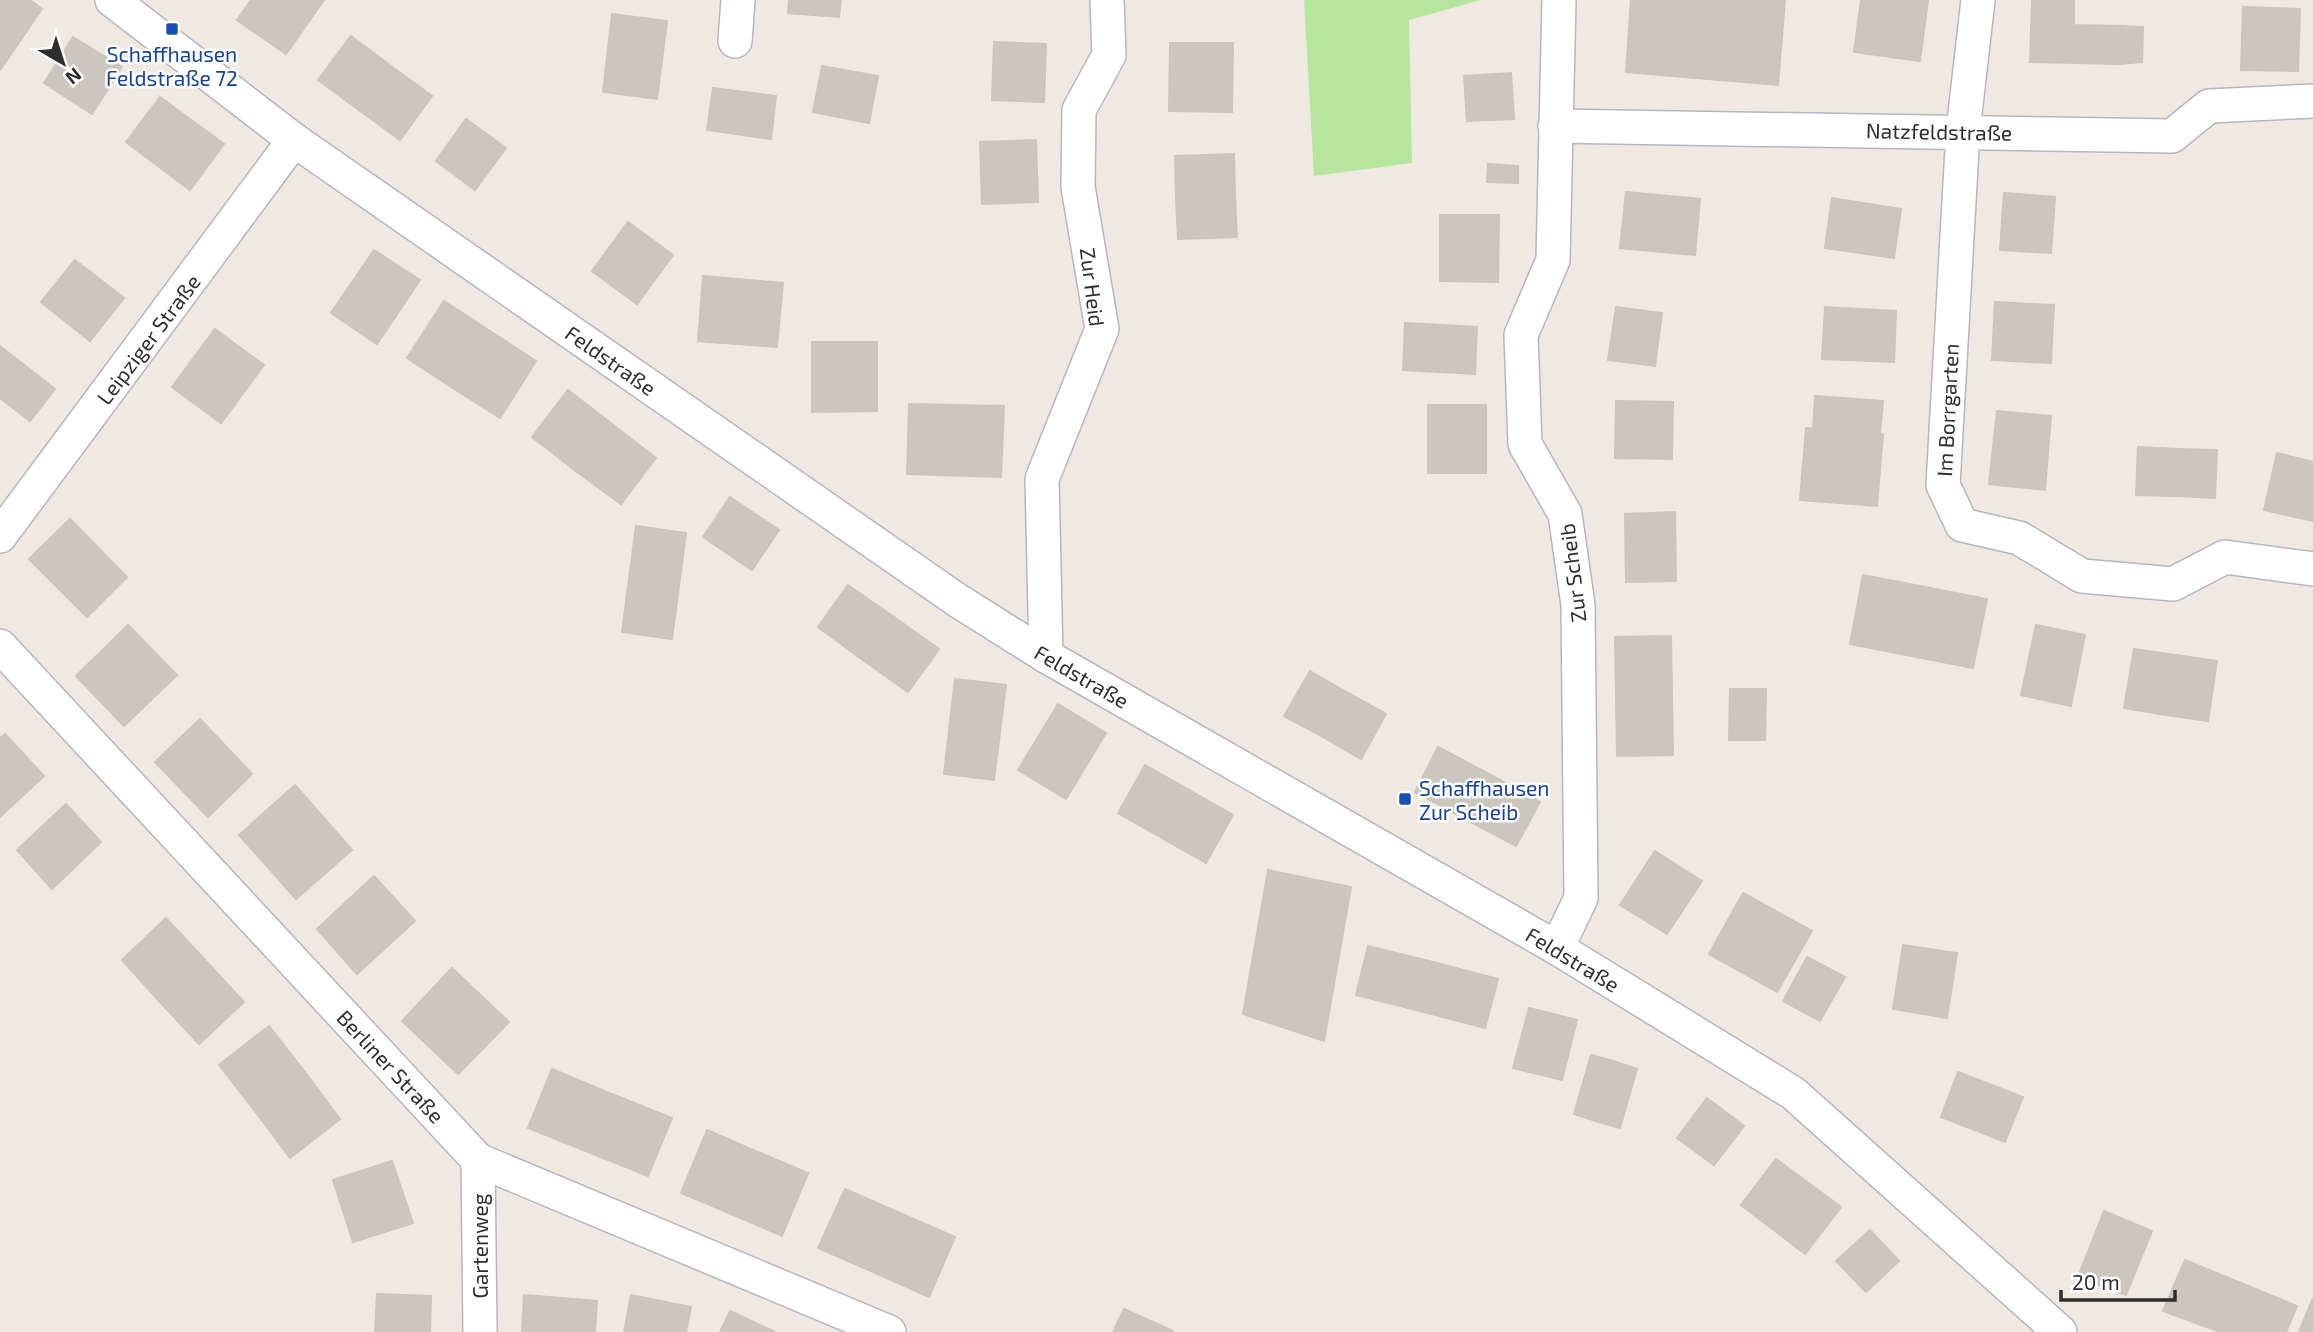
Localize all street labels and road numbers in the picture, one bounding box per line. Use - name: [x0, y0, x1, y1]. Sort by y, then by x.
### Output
- street label: Natzfeldstraße: [1866, 117, 2012, 145]
- street label: Zur Heid: [1076, 246, 1110, 328]
- street label: Leipziger Straße: [91, 269, 205, 409]
- street label: Feldstraße: [561, 320, 661, 400]
- street label: Im Borrgarten: [1931, 343, 1963, 477]
- street label: Zur Scheib: [1554, 522, 1590, 624]
- street label: Feldstraße: [1030, 639, 1134, 713]
- street label: Feldstraße: [1522, 921, 1624, 997]
- street label: Berliner Straße: [332, 1004, 450, 1128]
- street label: Gartenweg: [467, 1193, 492, 1298]

